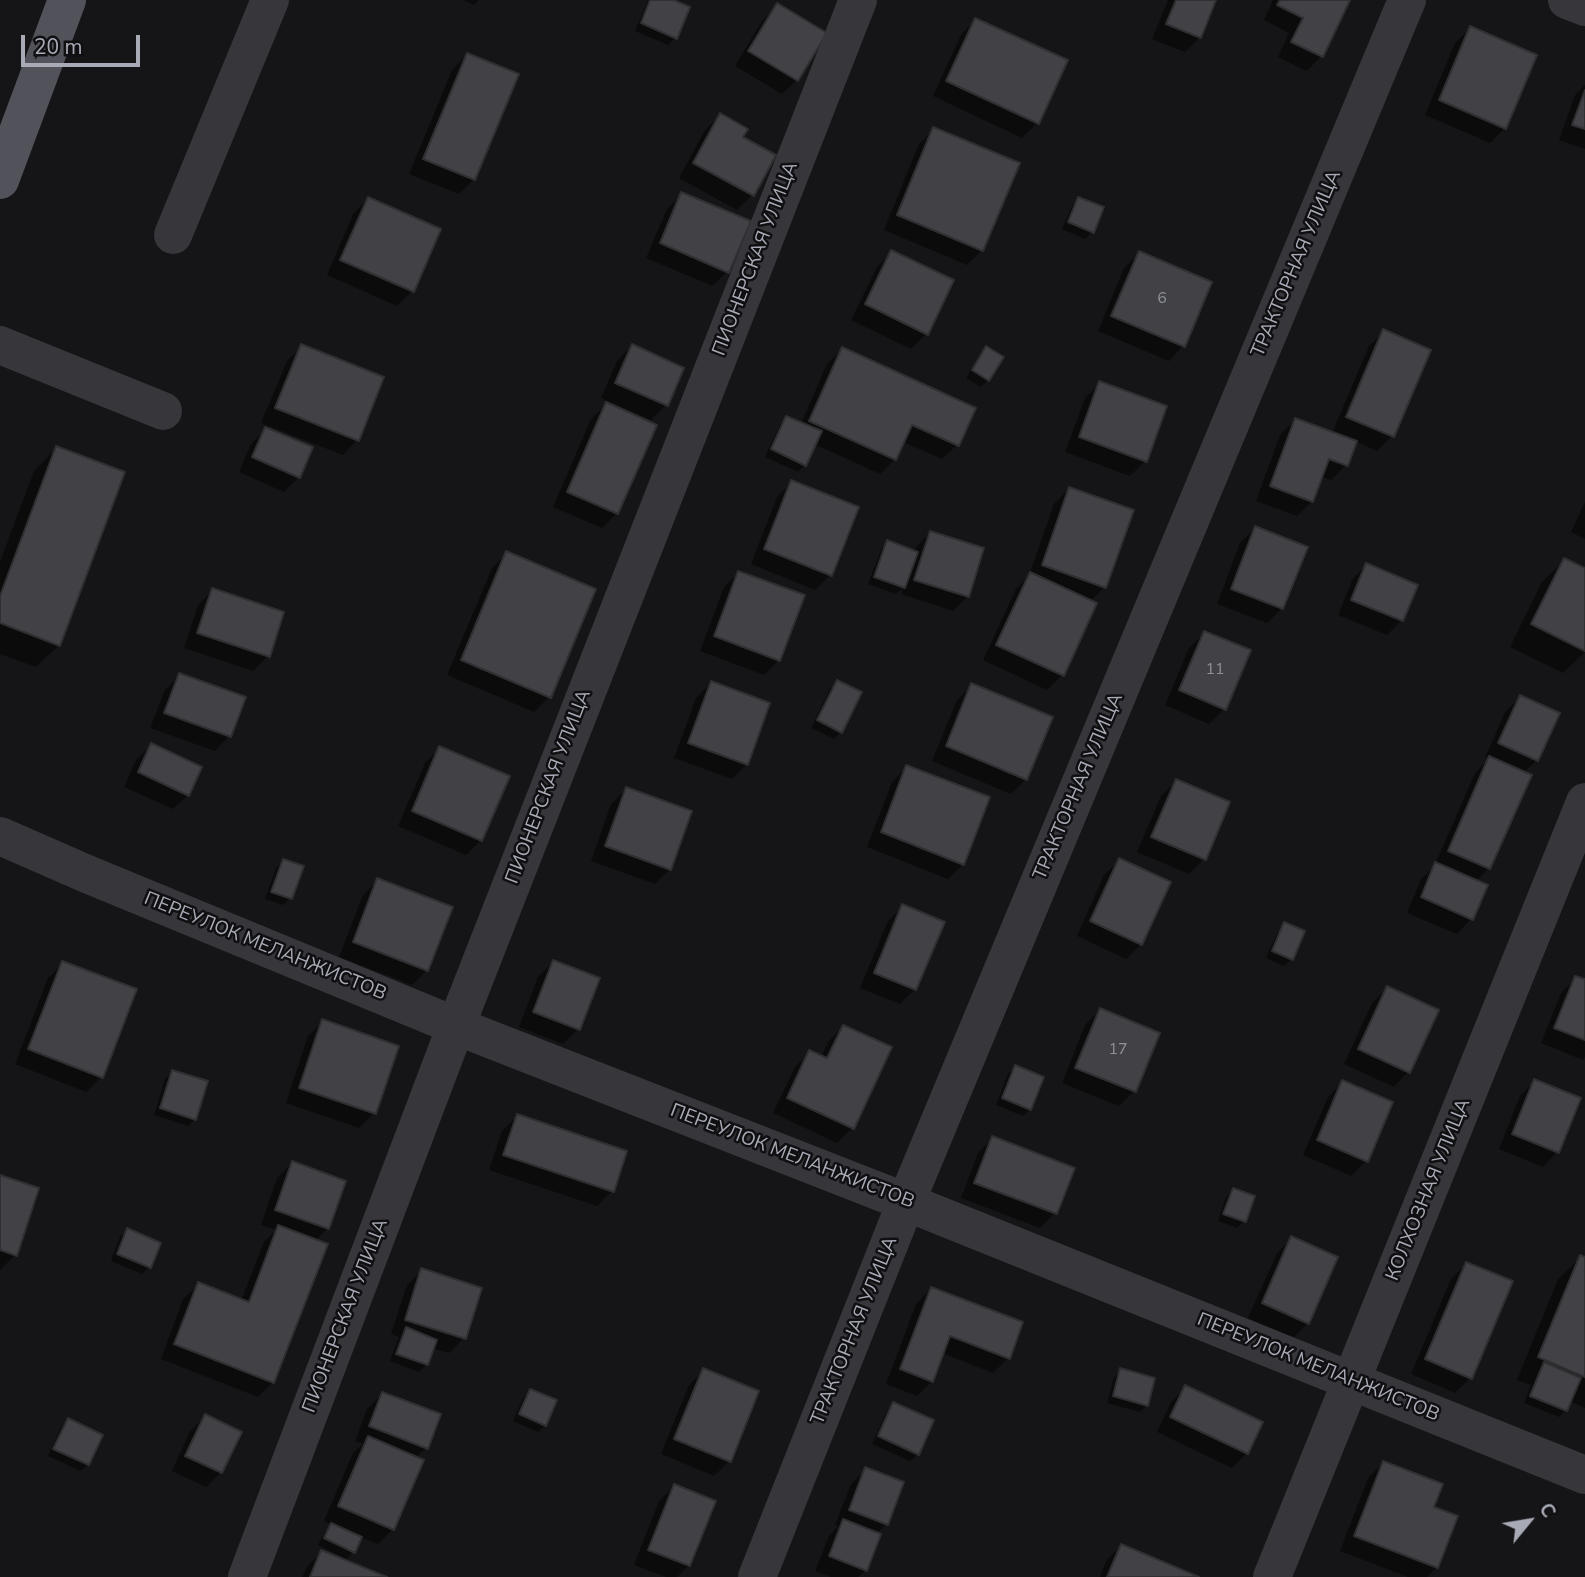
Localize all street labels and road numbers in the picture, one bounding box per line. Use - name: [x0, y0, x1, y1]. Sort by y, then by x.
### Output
- street label: ПИОНЕРСКАЯ УЛИЦА: [708, 159, 804, 359]
- street label: ТРАКТОРНАЯ УЛИЦА: [1247, 167, 1347, 361]
- street label: ПИОНЕРСКАЯ УЛИЦА: [501, 687, 597, 887]
- street label: ТРАКТОРНАЯ УЛИЦА: [1029, 690, 1129, 884]
- street label: ПЕРЕУЛОК МЕЛАНЖИСТОВ: [141, 888, 389, 1006]
- street label: КОЛХОЗНАЯ УЛИЦА: [1382, 1096, 1476, 1284]
- street label: ПЕРЕУЛОК МЕЛАНЖИСТОВ: [667, 1100, 917, 1214]
- street label: ПИОНЕРСКАЯ УЛИЦА: [298, 1216, 394, 1416]
- street label: ТРАКТОРНАЯ УЛИЦА: [807, 1234, 903, 1428]
- street label: ПЕРЕУЛОК МЕЛАНЖИСТОВ: [1194, 1309, 1442, 1427]

